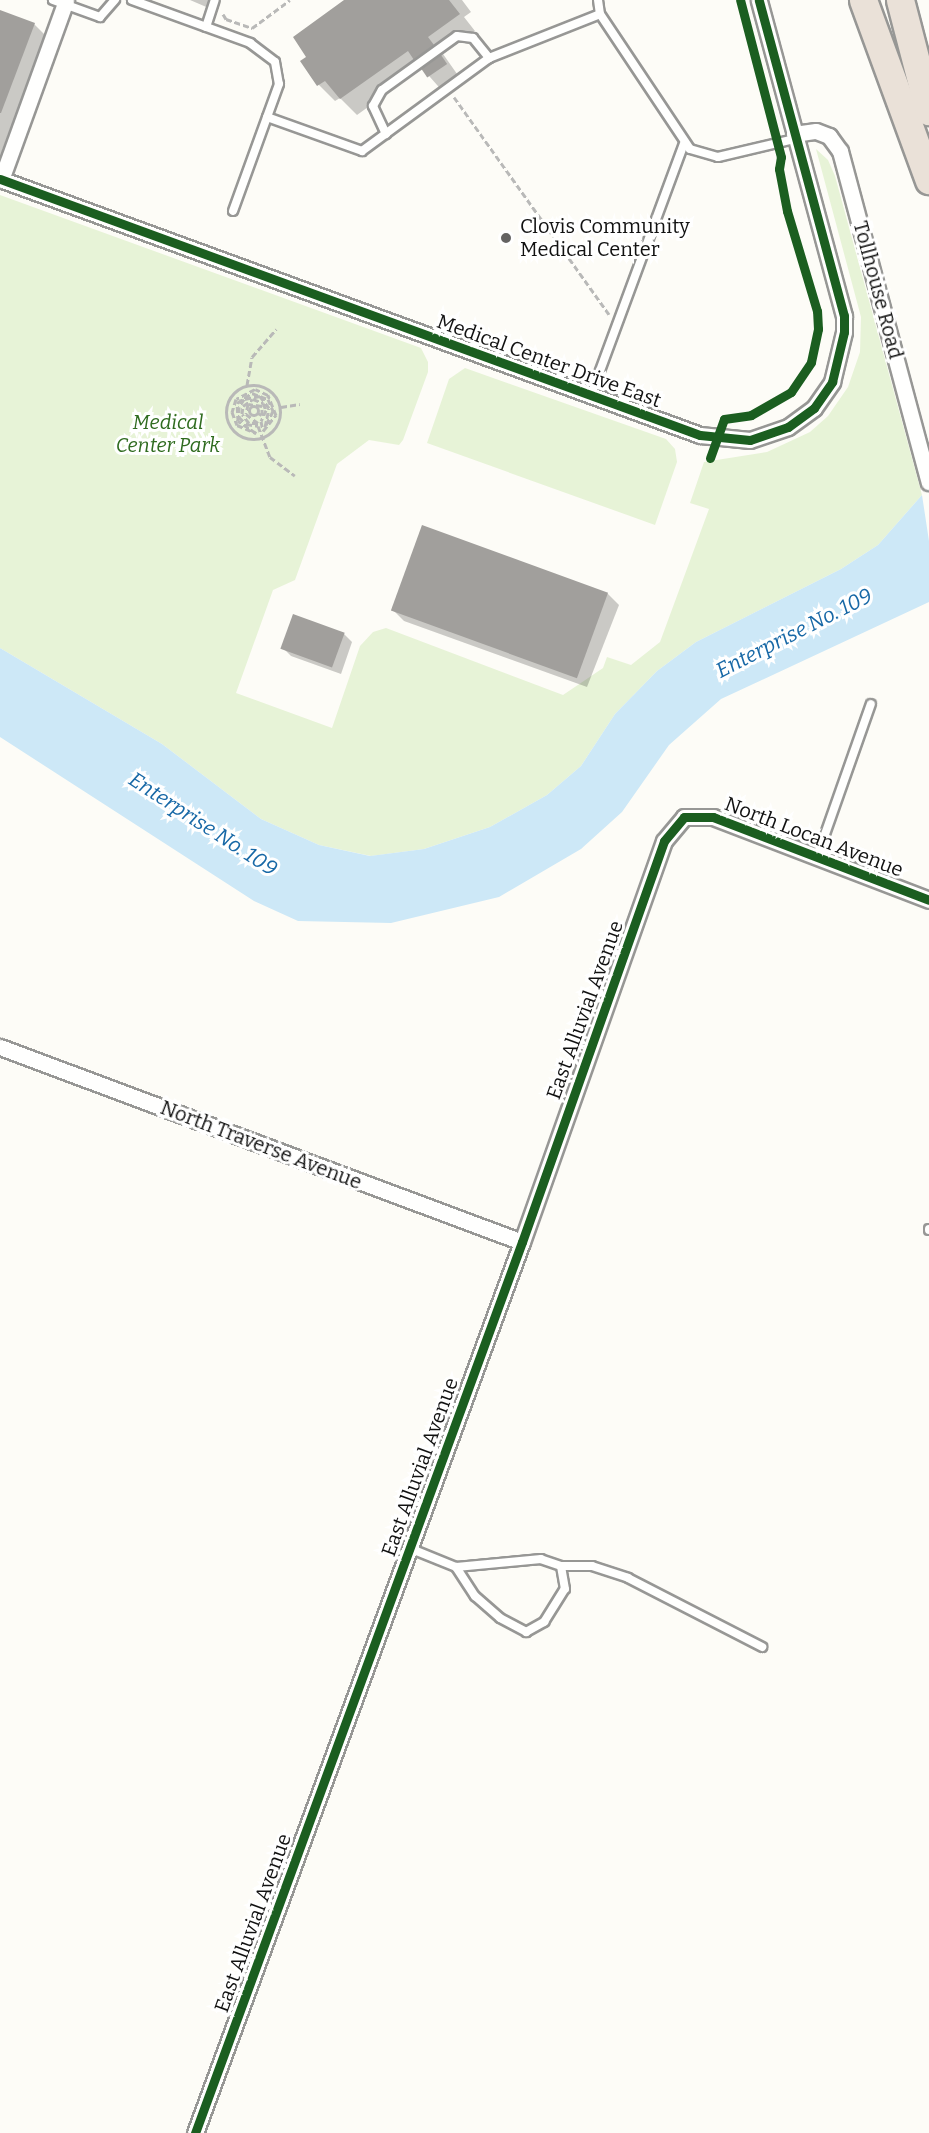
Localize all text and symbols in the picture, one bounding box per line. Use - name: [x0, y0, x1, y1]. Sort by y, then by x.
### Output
- place label: Clovis Community Medical Center: [520, 214, 690, 261]
- street label: Tollhouse Road: [848, 219, 908, 361]
- marker: Clovis Community Medical Center: [497, 229, 515, 247]
- street label: Medical Center Drive East: [434, 309, 664, 413]
- park label: Medical Center Park: [116, 410, 220, 457]
- water label: Enterprise No. 109: [712, 583, 876, 683]
- water label: Enterprise No. 109: [124, 767, 282, 881]
- street label: North Locan Avenue: [721, 792, 907, 882]
- street label: East Alluvial Avenue: [541, 917, 629, 1103]
- street label: North Traverse Avenue: [157, 1096, 365, 1194]
- street label: East Alluvial Avenue: [376, 1374, 464, 1560]
- street label: East Alluvial Avenue: [209, 1830, 297, 2016]

